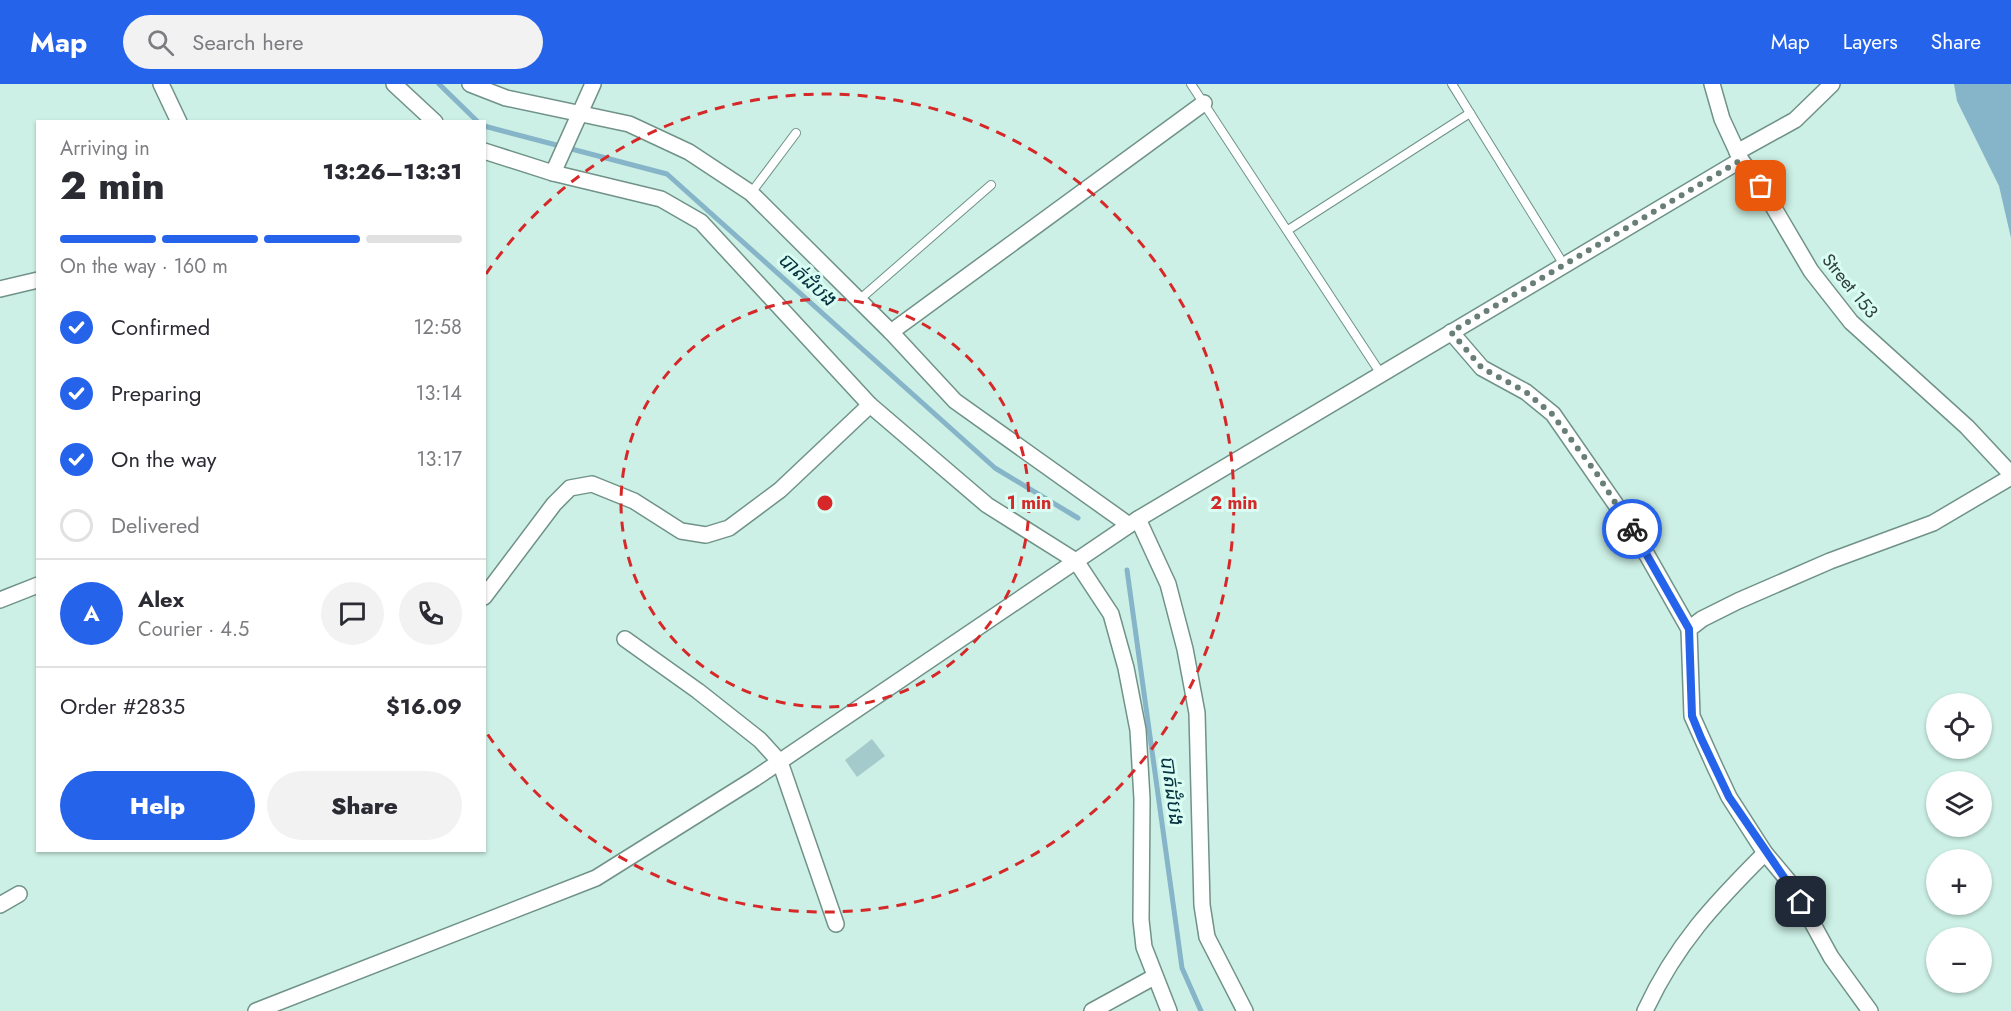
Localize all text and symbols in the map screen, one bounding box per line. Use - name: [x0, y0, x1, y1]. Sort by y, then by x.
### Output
- search box: [123, 15, 543, 69]
- text: Map: [30, 22, 87, 63]
- icon: search: [144, 26, 177, 59]
- text: Search here: [192, 26, 304, 58]
- text: Map: [1771, 27, 1810, 57]
- text: Layers: [1843, 27, 1898, 57]
- text: Share: [1931, 27, 1981, 57]
- text: Arriving in: [60, 134, 150, 163]
- text: 13:26–13:31: [322, 155, 462, 187]
- text: 2 min: [60, 157, 165, 214]
- pin: [1735, 160, 1786, 211]
- icon: bag: [1744, 169, 1777, 202]
- water label: បាត់ដំបង: [772, 245, 843, 313]
- street label: Street 153: [1816, 248, 1884, 324]
- text: On the way · 160 m: [60, 252, 228, 281]
- icon: check: [60, 311, 93, 344]
- text: Confirmed: [111, 311, 210, 343]
- text: 12:58: [413, 313, 462, 342]
- icon: check: [60, 377, 93, 410]
- text: Preparing: [111, 377, 202, 409]
- text: 13:14: [415, 379, 462, 408]
- icon: check: [60, 443, 93, 476]
- text: On the way: [111, 443, 216, 475]
- text: 13:17: [417, 445, 462, 474]
- text: 1 min: [1007, 490, 1051, 516]
- text: 2 min: [1210, 490, 1258, 516]
- centre of rings: [815, 493, 835, 513]
- courier: [1602, 499, 1662, 559]
- text: Delivered: [111, 509, 200, 541]
- icon: bike: [1616, 513, 1649, 546]
- button: chat: [321, 582, 384, 645]
- button: phone: [399, 582, 462, 645]
- text: Alex: [138, 583, 184, 615]
- text: A: [83, 597, 100, 629]
- text: Courier · 4.5: [138, 615, 249, 644]
- text: Order #2835: [60, 690, 185, 722]
- text: $16.09: [386, 690, 462, 722]
- map controls: [1926, 693, 1992, 993]
- button: locate: [1926, 693, 1992, 759]
- water label: បាត់ដំបង: [1153, 754, 1191, 827]
- button: Help: [60, 771, 255, 840]
- button: Share: [267, 771, 462, 840]
- button: layers: [1926, 771, 1992, 837]
- button: +: [1926, 849, 1992, 915]
- pin: [1775, 876, 1826, 927]
- icon: home: [1784, 885, 1817, 918]
- button: −: [1926, 927, 1992, 993]

